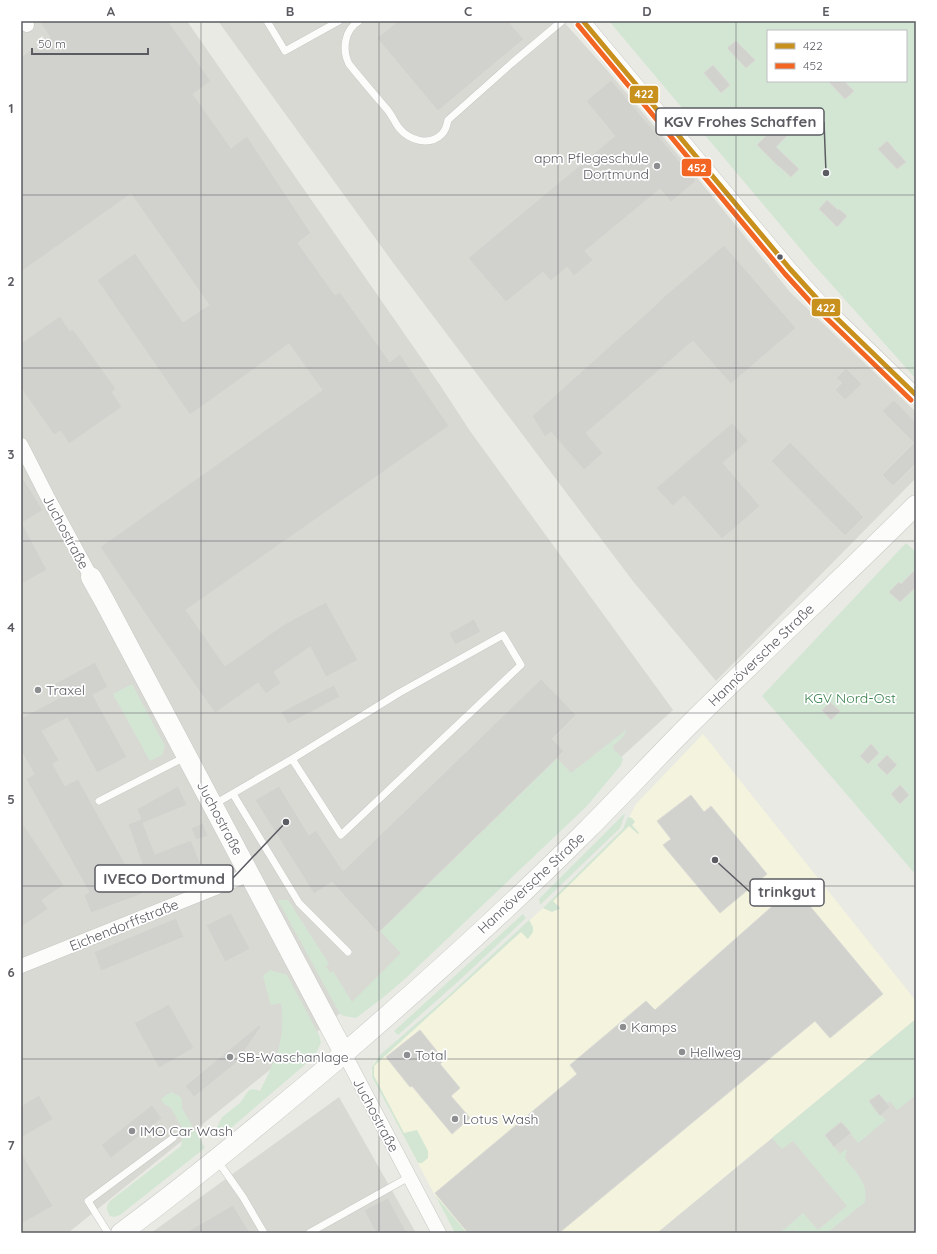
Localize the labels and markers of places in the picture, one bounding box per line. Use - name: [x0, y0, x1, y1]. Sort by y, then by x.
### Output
- callout: KGV Frohes Schaffen: [656, 108, 824, 135]
- place label: apm Pflegeschule Dortmund: [534, 149, 649, 183]
- marker: apm Pflegeschule Dortmund: [652, 161, 662, 171]
- unlabelled marker: [775, 252, 785, 262]
- place label: Traxel: [46, 681, 85, 699]
- marker: Traxel: [33, 685, 43, 695]
- callout: IVECO Dortmund: [95, 865, 233, 892]
- callout: trinkgut: [750, 879, 824, 906]
- place label: Kamps: [631, 1018, 677, 1036]
- marker: Kamps: [618, 1022, 628, 1032]
- place label: Hellweg: [690, 1043, 741, 1061]
- place label: Total: [415, 1046, 447, 1064]
- marker: Hellweg: [677, 1047, 687, 1057]
- place label: SB-Waschanlage: [238, 1048, 349, 1066]
- marker: Total: [402, 1050, 412, 1060]
- marker: SB-Waschanlage: [225, 1052, 235, 1062]
- place label: Lotus Wash: [463, 1110, 538, 1128]
- marker: Lotus Wash: [450, 1114, 460, 1124]
- place label: IMO Car Wash: [140, 1122, 233, 1140]
- marker: IMO Car Wash: [127, 1126, 137, 1136]

